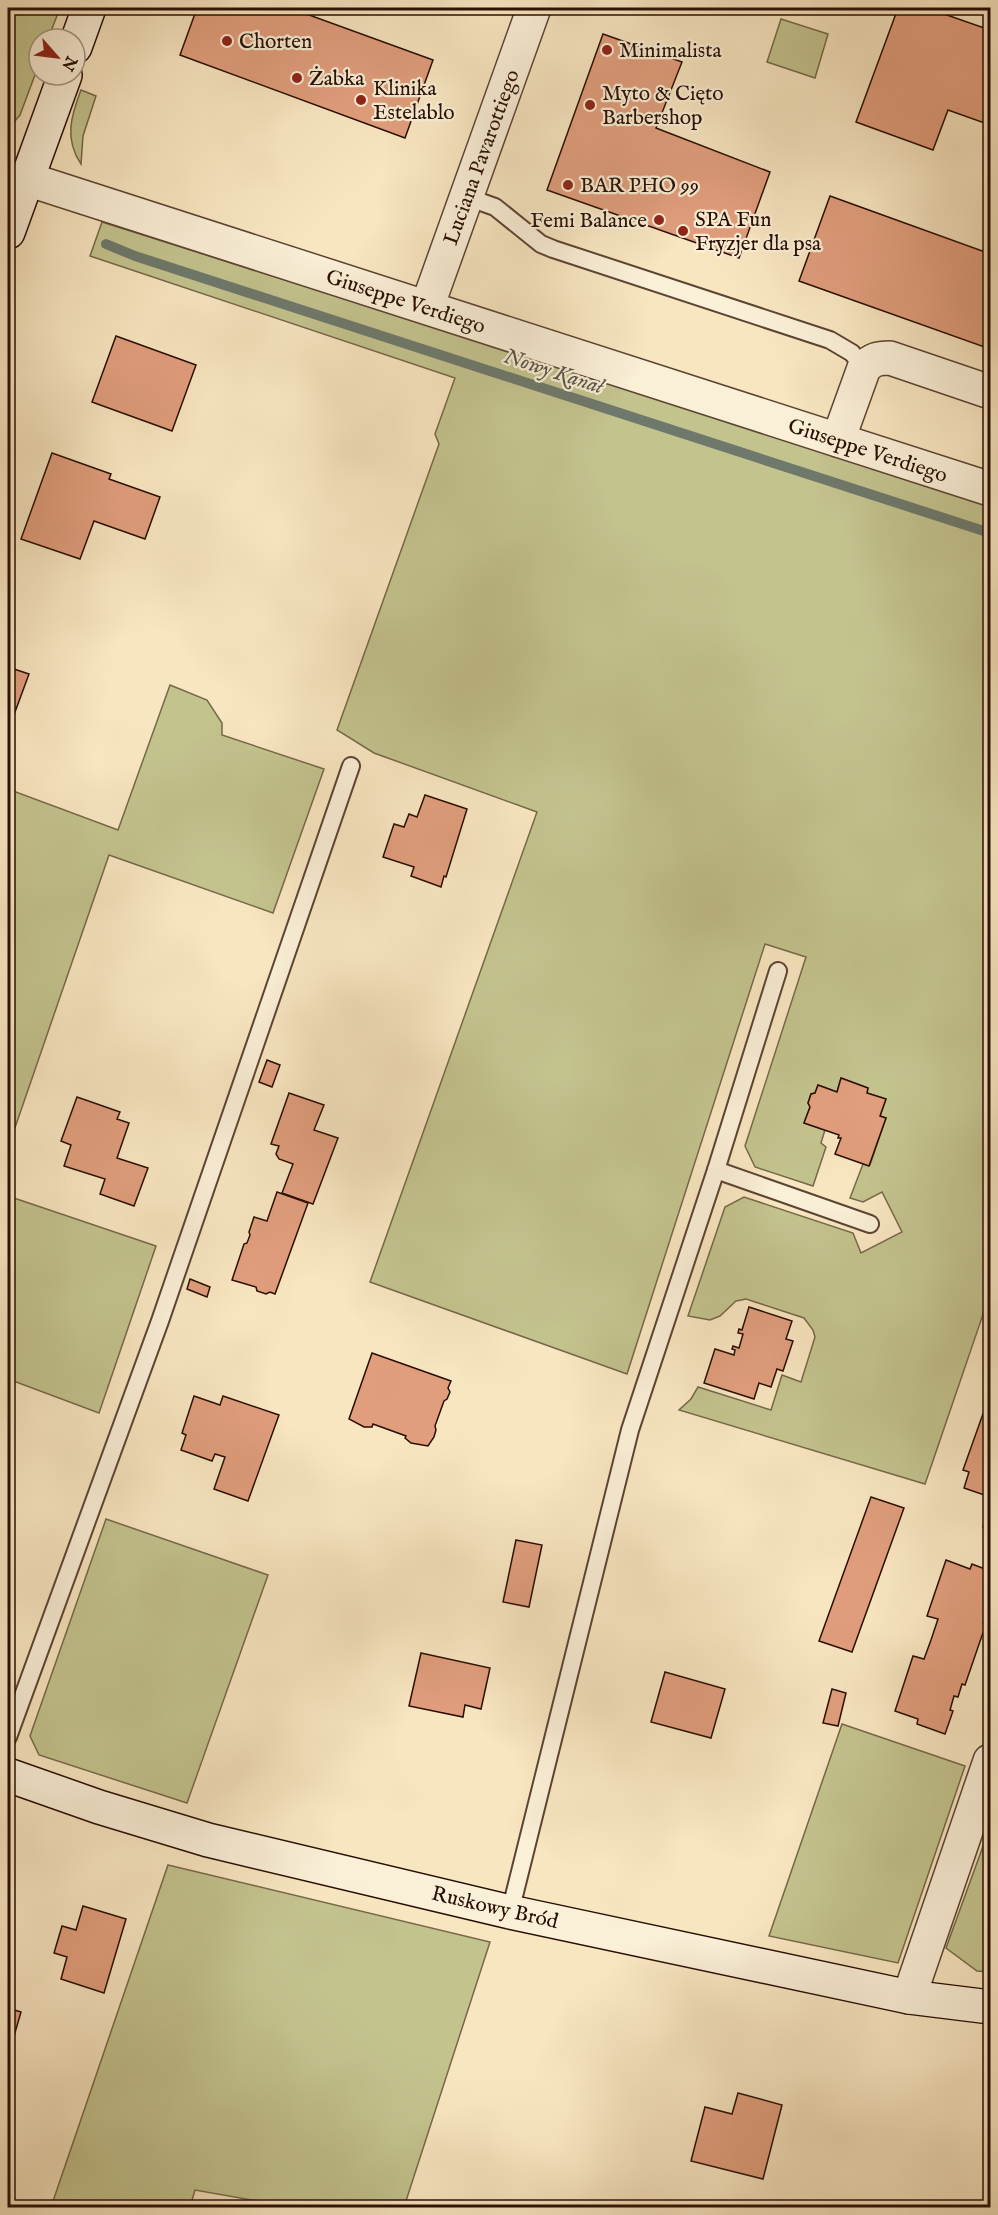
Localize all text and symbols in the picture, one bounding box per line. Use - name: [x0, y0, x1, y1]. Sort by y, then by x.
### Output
- north arrow: [27, 27, 87, 87]
- place label: Chorten: [239, 29, 312, 56]
- marker: Chorten: [220, 34, 234, 48]
- place label: Minimalista: [619, 38, 722, 65]
- marker: Minimalista: [600, 43, 614, 57]
- text: N: [56, 51, 81, 74]
- place label: Żabka: [309, 66, 365, 93]
- street label: Luciana Pavarottiego: [438, 66, 527, 249]
- marker: Żabka: [290, 71, 304, 85]
- place label: Klinika Estelablo: [373, 76, 455, 127]
- place label: Myto & Cięto Barbershop: [602, 81, 724, 132]
- marker: Klinika Estelablo: [354, 93, 368, 107]
- marker: Myto & Cięto Barbershop: [583, 98, 597, 112]
- place label: BAR PHO 99: [580, 173, 699, 200]
- marker: BAR PHO 99: [561, 178, 575, 192]
- place label: SPA Fun Fryzjer dla psa: [695, 207, 822, 258]
- place label: Femi Balance: [530, 208, 647, 235]
- marker: Femi Balance: [652, 213, 666, 227]
- marker: SPA Fun Fryzjer dla psa: [676, 224, 690, 238]
- street label: Giuseppe Verdiego: [322, 264, 489, 341]
- water label: Nowy Kanał: [500, 343, 608, 402]
- street label: Giuseppe Verdiego: [784, 413, 951, 490]
- street label: Ruskowy Bród: [429, 1881, 561, 1936]

